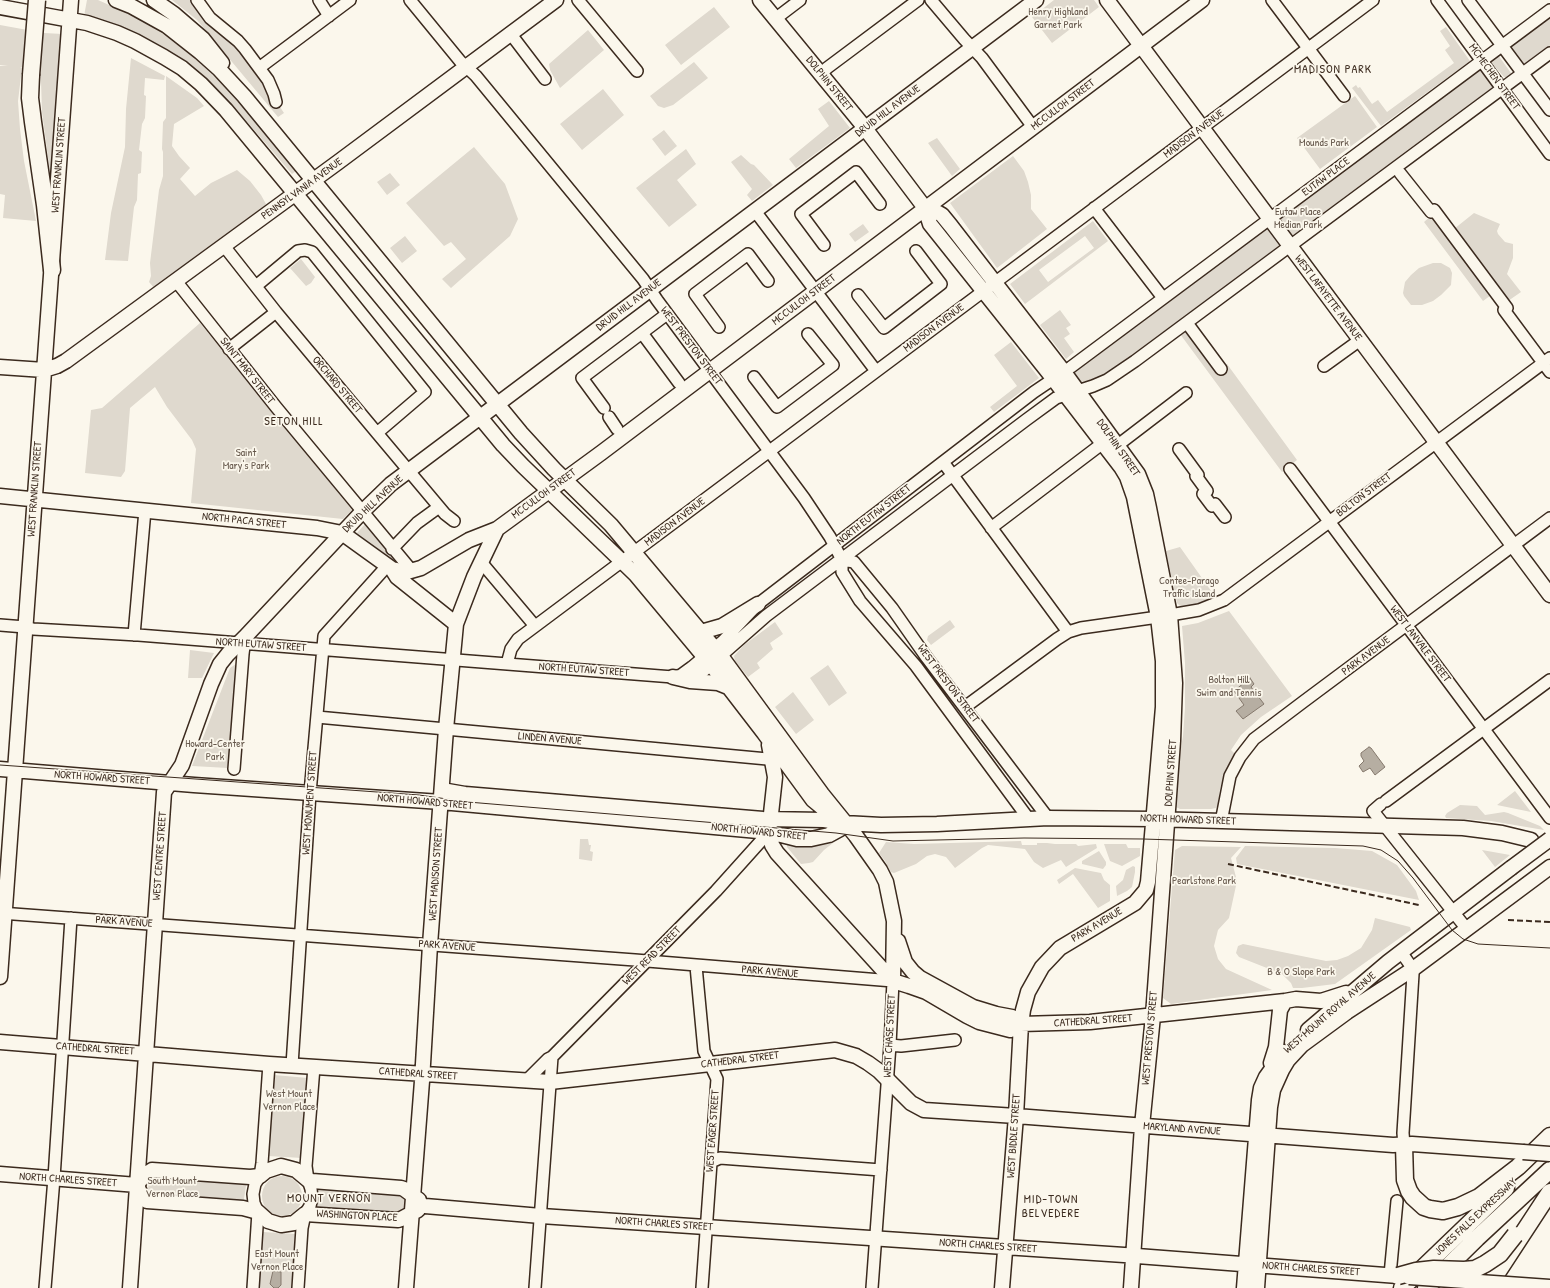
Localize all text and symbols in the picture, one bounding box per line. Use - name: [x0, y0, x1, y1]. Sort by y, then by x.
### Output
- park label: Henry Highland Garnet Park: [1028, 5, 1088, 31]
- street label: MCMECHEN STREET: [1466, 41, 1522, 113]
- street label: DOLPHIN STREET: [803, 54, 855, 114]
- district label: MADISON PARK: [1294, 63, 1372, 77]
- street label: MCCULLOH STREET: [1028, 77, 1098, 133]
- street label: DRUID HILL AVENUE: [853, 82, 923, 140]
- street label: MADISON AVENUE: [1161, 107, 1227, 161]
- street label: WEST FRANKLIN STREET: [49, 117, 69, 213]
- park label: Mounds Park: [1299, 136, 1349, 150]
- street label: PENNSYLVANIA AVENUE: [259, 155, 345, 223]
- street label: EUTAW PLACE: [1300, 155, 1352, 199]
- park label: Eutaw Place Median Park: [1274, 205, 1322, 231]
- street label: WEST LAFAYETTE AVENUE: [1291, 253, 1365, 343]
- street label: MCCULLOH STREET: [769, 272, 839, 328]
- street label: DRUID HILL AVENUE: [594, 276, 664, 334]
- street label: MADISON AVENUE: [901, 301, 967, 355]
- street label: WEST PRESTON STREET: [657, 304, 725, 388]
- street label: SAINT MARY STREET: [217, 335, 277, 407]
- street label: ORCHARD STREET: [309, 354, 365, 416]
- district label: SETON HILL: [264, 415, 324, 429]
- street label: DOLPHIN STREET: [1093, 417, 1143, 479]
- street label: WEST FRANKLIN STREET: [25, 441, 45, 537]
- park label: Saint Mary's Park: [223, 446, 269, 472]
- street label: MCCULLOH STREET: [509, 466, 579, 522]
- street label: BOLTON STREET: [1334, 470, 1394, 520]
- street label: DRUID HILL AVENUE: [340, 472, 406, 536]
- street label: NORTH EUTAW STREET: [834, 482, 914, 548]
- street label: MADISON AVENUE: [642, 495, 708, 549]
- street label: NORTH PACA STREET: [201, 510, 287, 532]
- park label: Contee-Parago Traffic Island: [1159, 574, 1219, 600]
- street label: WEST LANVALE STREET: [1387, 603, 1453, 685]
- street label: PARK AVENUE: [1339, 634, 1393, 678]
- street label: NORTH EUTAW STREET: [215, 635, 307, 655]
- street label: WEST PRESTON STREET: [914, 642, 982, 726]
- street label: NORTH EUTAW STREET: [538, 660, 630, 680]
- park label: Bolton Hill Swim and Tennis: [1197, 673, 1261, 699]
- street label: LINDEN AVENUE: [517, 730, 583, 748]
- park label: Howard-Center Park: [185, 737, 245, 763]
- street label: DOLPHIN STREET: [1162, 739, 1180, 807]
- street label: WEST MONUMENT STREET: [300, 751, 320, 855]
- street label: NORTH HOWARD STREET: [54, 768, 150, 788]
- street label: NORTH HOWARD STREET: [377, 791, 473, 813]
- street label: WEST CENTRE STREET: [150, 811, 170, 901]
- street label: NORTH HOWARD STREET: [1140, 812, 1236, 828]
- street label: NORTH HOWARD STREET: [711, 820, 807, 844]
- street label: WEST MADISON STREET: [426, 827, 446, 921]
- park label: Pearlstone Park: [1172, 874, 1236, 888]
- street label: PARK AVENUE: [1069, 905, 1125, 945]
- street label: PARK AVENUE: [95, 913, 153, 931]
- street label: WEST READ STREET: [620, 924, 684, 988]
- street label: PARK AVENUE: [418, 937, 476, 955]
- street label: PARK AVENUE: [741, 963, 799, 981]
- park label: B & O Slope Park: [1267, 965, 1335, 979]
- street label: WEST MOUNT ROYAL AVENUE: [1281, 969, 1379, 1057]
- street label: WEST PRESTON STREET: [1139, 990, 1161, 1086]
- street label: WEST CHASE STREET: [881, 994, 899, 1078]
- street label: CATHEDRAL STREET: [1053, 1012, 1133, 1030]
- street label: CATHEDRAL STREET: [55, 1040, 135, 1058]
- street label: CATHEDRAL STREET: [700, 1049, 780, 1071]
- street label: CATHEDRAL STREET: [378, 1065, 458, 1083]
- park label: West Mount Vernon Place: [263, 1087, 315, 1113]
- street label: WEST EAGER STREET: [704, 1089, 722, 1173]
- street label: WEST BIDDLE STREET: [1004, 1093, 1024, 1179]
- street label: MARYLAND AVENUE: [1143, 1120, 1221, 1138]
- street label: NORTH CHARLES STREET: [19, 1170, 117, 1190]
- park label: South Mount Vernon Place: [146, 1174, 198, 1200]
- street label: JONES FALLS EXPRESSWAY: [1432, 1176, 1520, 1258]
- district label: MOUNT VERNON: [287, 1192, 371, 1206]
- district label: MID-TOWN BELVEDERE: [1022, 1193, 1080, 1221]
- street label: WASHINGTON PLACE: [316, 1207, 398, 1225]
- street label: NORTH CHARLES STREET: [615, 1214, 713, 1234]
- street label: NORTH CHARLES STREET: [939, 1236, 1037, 1256]
- park label: East Mount Vernon Place: [251, 1247, 303, 1273]
- street label: NORTH CHARLES STREET: [1262, 1259, 1360, 1279]

